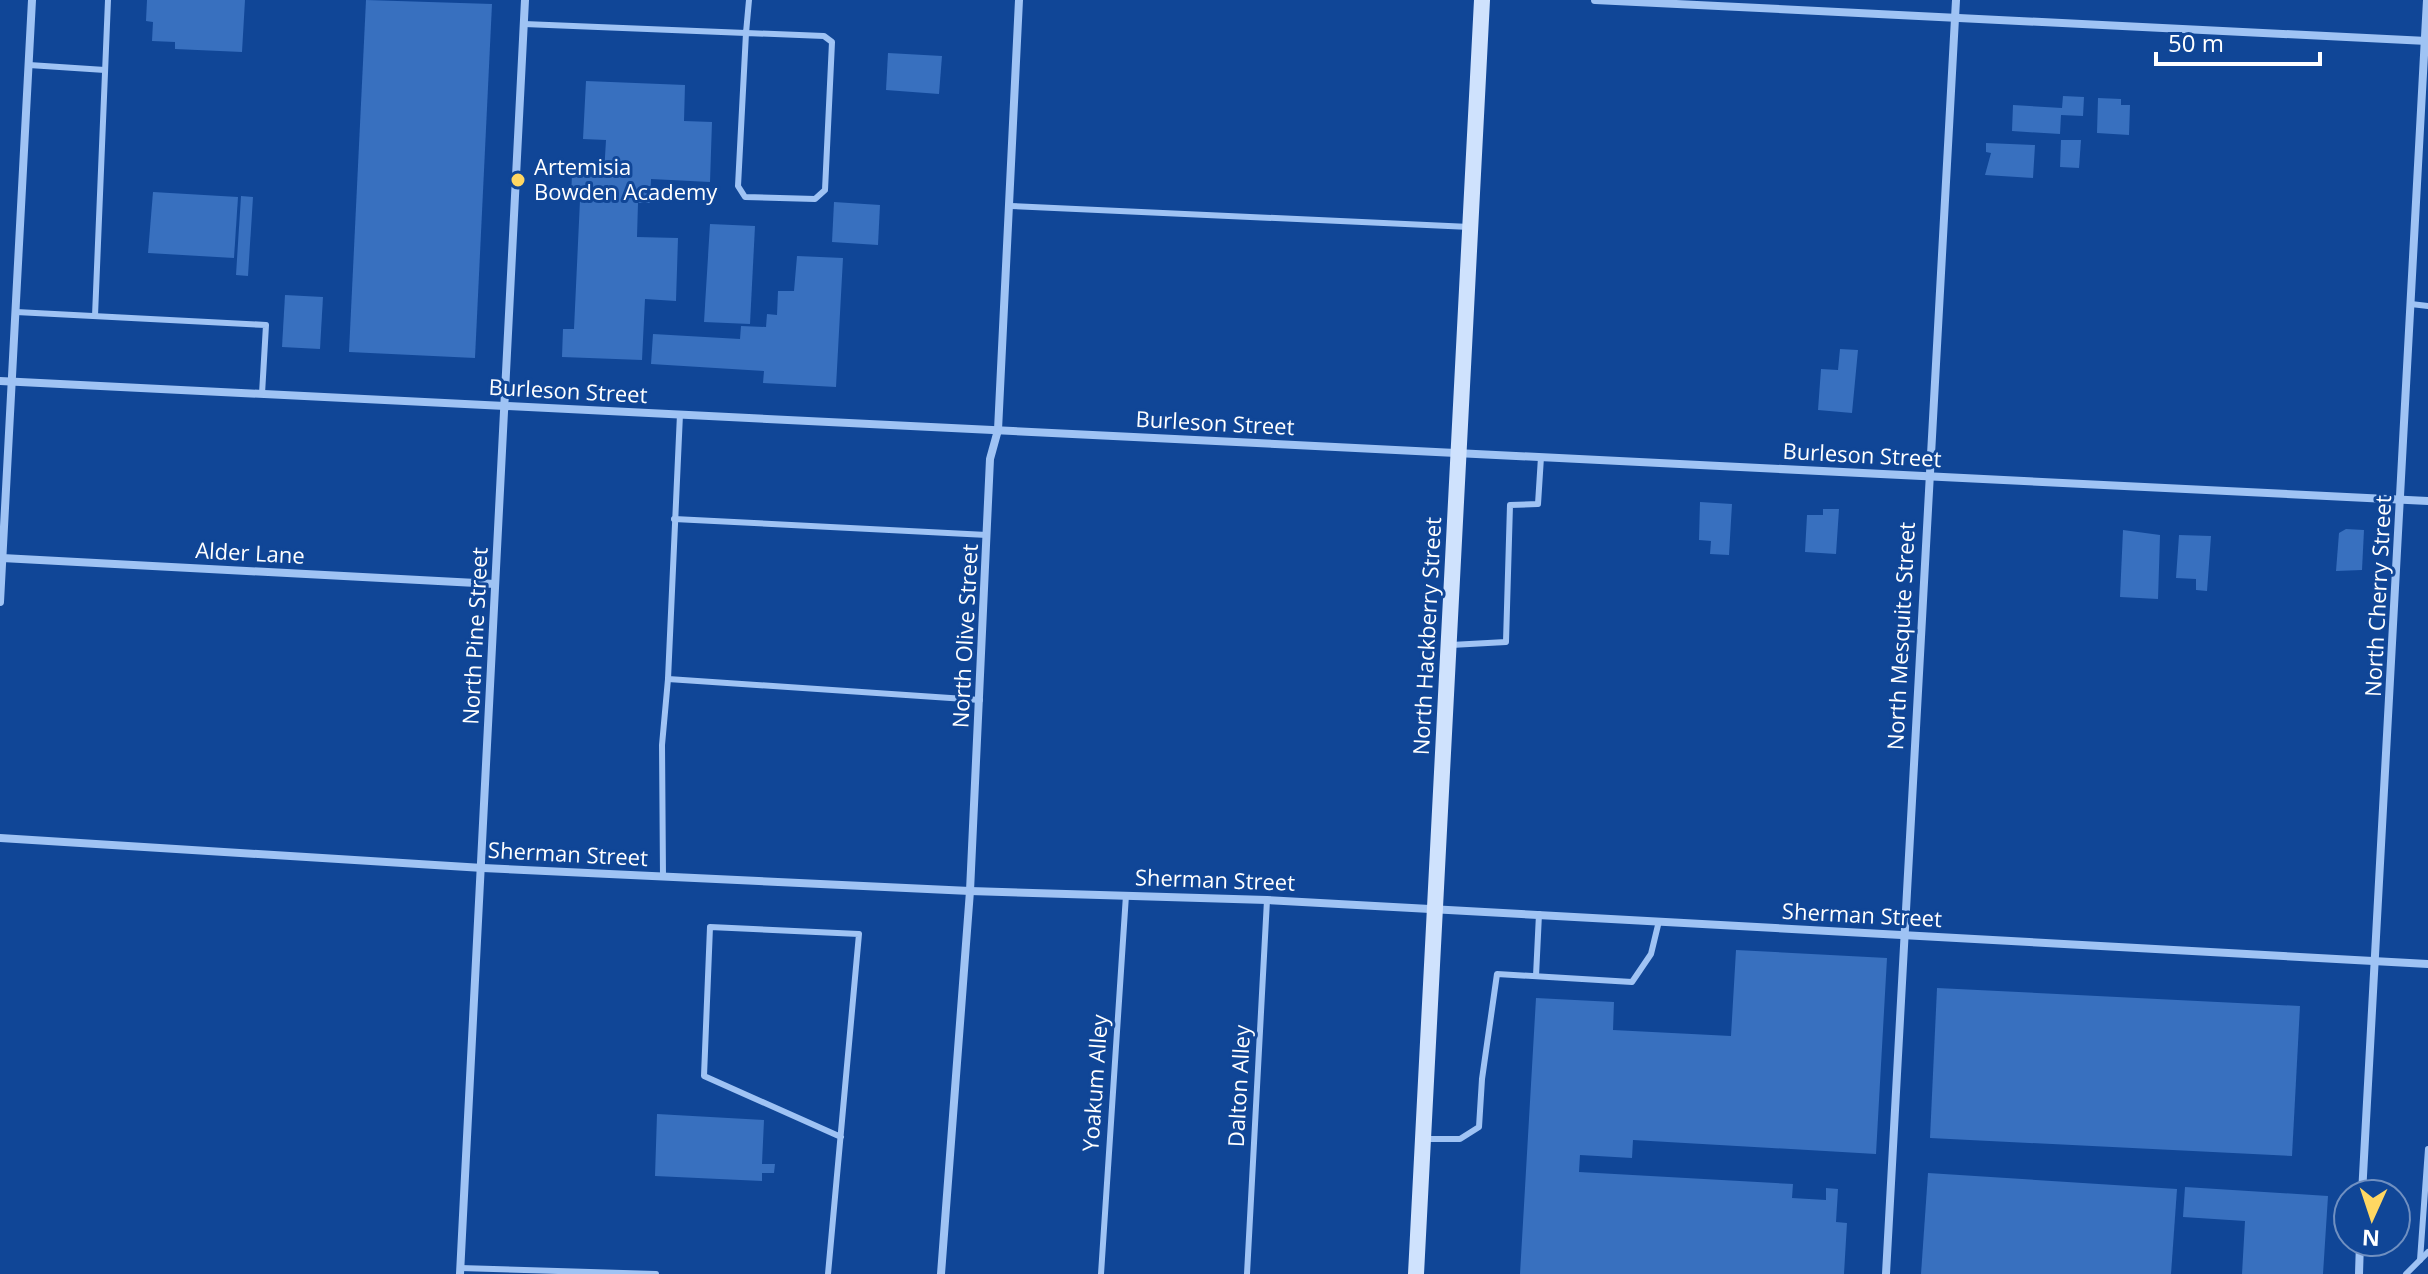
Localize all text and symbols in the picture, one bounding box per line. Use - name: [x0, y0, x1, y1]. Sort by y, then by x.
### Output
- scale bar: [2156, 16, 2320, 66]
- text: 50 m: [2168, 26, 2224, 59]
- place label: Artemisia Bowden Academy: [534, 151, 718, 206]
- marker: Artemisia Bowden Academy: [509, 171, 527, 189]
- street label: Burleson Street: [488, 371, 648, 409]
- street label: Burleson Street: [1135, 403, 1295, 441]
- street label: Burleson Street: [1782, 435, 1942, 473]
- street label: North Cherry Street: [2357, 494, 2397, 697]
- street label: North Hackberry Street: [1405, 516, 1447, 756]
- street label: North Mesquite Street: [1879, 521, 1921, 751]
- street label: Alder Lane: [195, 534, 306, 570]
- street label: North Olive Street: [944, 543, 984, 729]
- street label: North Pine Street: [454, 546, 494, 725]
- street label: Sherman Street: [487, 834, 649, 872]
- street label: Sherman Street: [1134, 861, 1296, 897]
- street label: Sherman Street: [1781, 895, 1943, 933]
- street label: Yoakum Alley: [1074, 1012, 1114, 1152]
- street label: Dalton Alley: [1220, 1023, 1256, 1148]
- north arrow: [2332, 1178, 2412, 1258]
- text: N: [2361, 1224, 2381, 1254]

